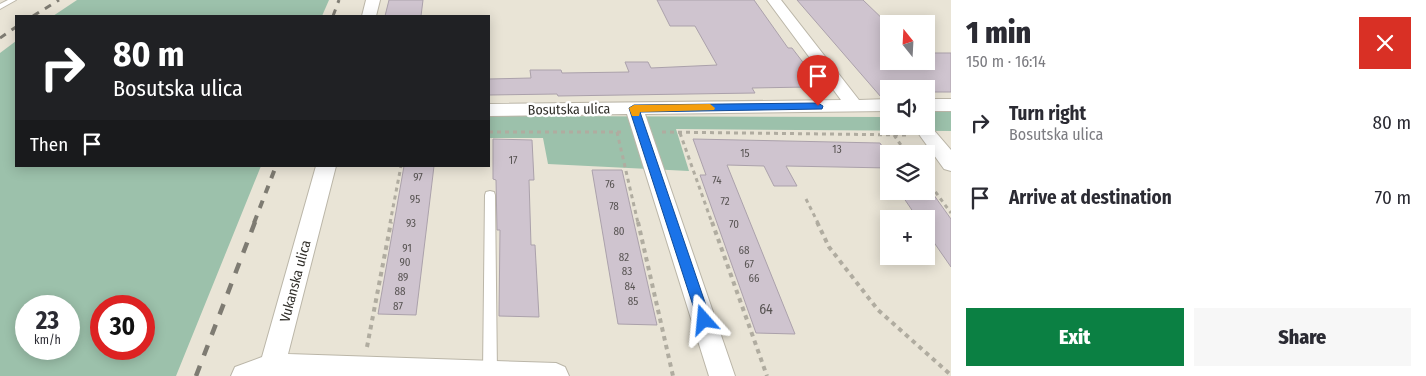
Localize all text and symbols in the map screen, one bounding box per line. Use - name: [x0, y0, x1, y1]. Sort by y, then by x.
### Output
- north arrow: [880, 15, 935, 70]
- map controls: [880, 15, 935, 265]
- text: 1 min: [966, 15, 1031, 51]
- button: close: [1359, 17, 1411, 69]
- text: 80 m: [113, 33, 185, 75]
- icon: right: [30, 35, 95, 100]
- text: 150 m · 16:14: [966, 52, 1046, 71]
- pin: [797, 55, 839, 106]
- icon: arrive: [804, 62, 832, 90]
- text: Bosutska ulica: [113, 75, 243, 102]
- button: sound: [880, 80, 935, 135]
- street label: Bosutska ulica: [528, 100, 611, 119]
- text: Turn right: [1009, 102, 1086, 125]
- icon: right: [966, 109, 994, 137]
- text: 80 m: [1373, 111, 1411, 134]
- text: Bosutska ulica: [1009, 125, 1103, 144]
- icon: arrive: [78, 130, 106, 158]
- text: Then: [30, 133, 68, 156]
- house number: 13: [832, 143, 842, 156]
- button: layers: [880, 145, 935, 200]
- house number: 15: [740, 147, 750, 160]
- house number: 17: [509, 154, 518, 167]
- house number: 97: [413, 171, 423, 184]
- house number: 74: [712, 174, 722, 187]
- house number: 76: [605, 178, 615, 191]
- icon: arrive: [966, 184, 994, 212]
- text: Arrive at destination: [1009, 186, 1172, 209]
- text: 70 m: [1375, 186, 1411, 209]
- house number: 95: [410, 193, 420, 206]
- house number: 72: [720, 195, 730, 208]
- house number: 78: [609, 200, 619, 213]
- button: +: [880, 210, 935, 265]
- house number: 93: [406, 217, 416, 230]
- house number: 70: [729, 218, 739, 231]
- house number: 80: [613, 225, 625, 238]
- street label: Vukanska ulica: [276, 238, 315, 324]
- house number: 91: [402, 242, 412, 255]
- house number: 68: [739, 244, 750, 257]
- house number: 82: [619, 251, 629, 264]
- house number: 90: [399, 256, 411, 269]
- house number: 67: [744, 258, 754, 271]
- house number: 83: [622, 265, 632, 278]
- house number: 89: [398, 271, 408, 284]
- house number: 66: [749, 272, 760, 285]
- house number: 84: [625, 280, 636, 293]
- house number: 88: [395, 285, 406, 298]
- position arrow: [677, 293, 729, 345]
- speed limit sign: 30: [90, 295, 155, 360]
- house number: 85: [628, 295, 638, 308]
- house number: 87: [393, 300, 403, 313]
- house number: 64: [759, 301, 773, 318]
- text: 23: [36, 306, 59, 336]
- button: Exit: [966, 308, 1184, 366]
- button: Share: [1194, 308, 1411, 366]
- text: km/h: [34, 333, 61, 347]

